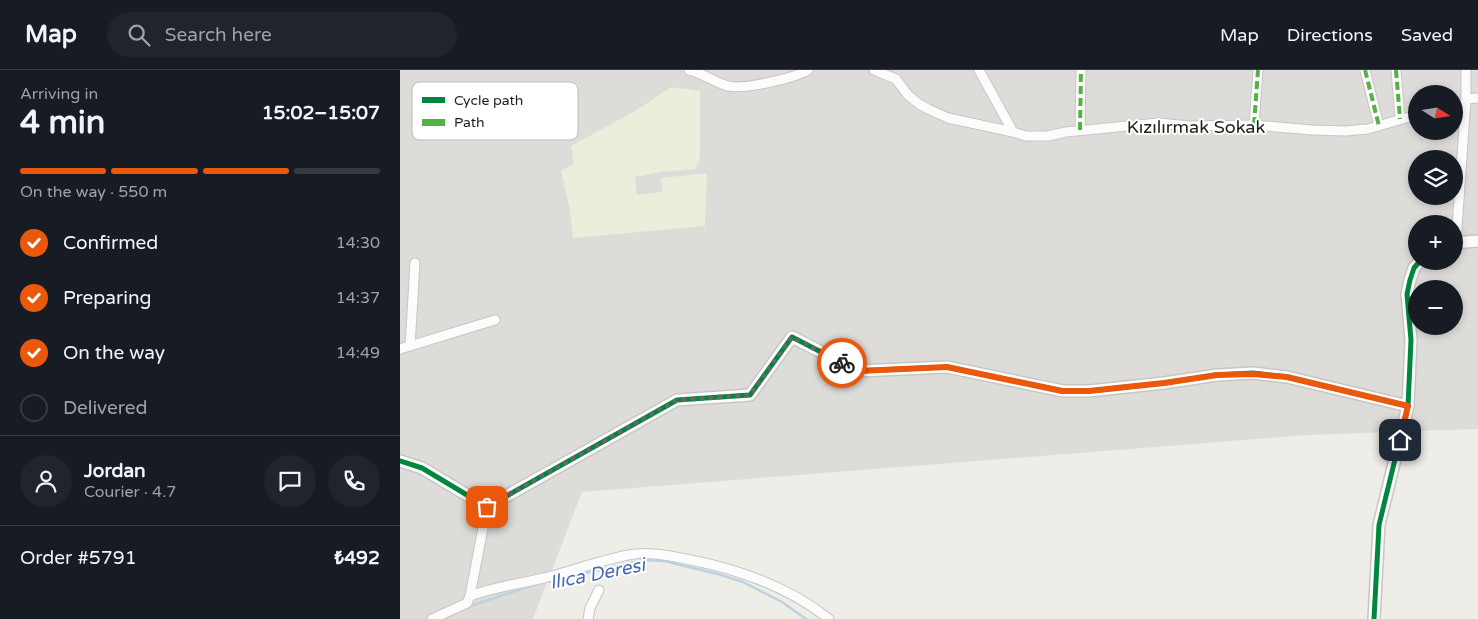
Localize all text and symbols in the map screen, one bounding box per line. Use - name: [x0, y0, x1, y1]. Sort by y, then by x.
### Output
- search box: [107, 12, 457, 57]
- text: Map: [25, 20, 77, 49]
- icon: search: [125, 21, 153, 49]
- text: Search here: [165, 24, 272, 46]
- text: Map: [1220, 24, 1259, 46]
- text: Directions: [1287, 24, 1373, 46]
- text: Saved: [1401, 24, 1453, 46]
- legend: [412, 82, 578, 140]
- text: Arriving in: [20, 84, 98, 104]
- north arrow: [1408, 85, 1462, 140]
- map controls: [1408, 85, 1463, 335]
- text: Cycle path: [454, 92, 523, 109]
- text: 15:02–15:07: [262, 102, 380, 124]
- text: 4 min: [20, 104, 105, 142]
- text: Path: [454, 114, 485, 131]
- street label: Kızılırmak Sokak: [1127, 116, 1265, 138]
- button: layers: [1408, 150, 1463, 205]
- text: On the way · 550 m: [20, 182, 167, 202]
- button: +: [1408, 215, 1463, 270]
- icon: check: [20, 229, 48, 257]
- text: Confirmed: [63, 232, 158, 254]
- text: 14:30: [336, 233, 380, 253]
- button: −: [1408, 280, 1463, 335]
- icon: check: [20, 284, 48, 312]
- text: Preparing: [63, 287, 152, 309]
- text: 14:37: [336, 288, 380, 308]
- courier: [817, 338, 867, 388]
- icon: check: [20, 339, 48, 367]
- text: On the way: [63, 342, 165, 364]
- text: 14:49: [336, 343, 380, 363]
- icon: bike: [828, 349, 856, 377]
- text: Delivered: [63, 397, 148, 419]
- pin: [1379, 419, 1421, 461]
- icon: home: [1386, 426, 1414, 454]
- button: person: [20, 455, 72, 507]
- button: chat: [264, 455, 316, 507]
- button: phone: [328, 455, 380, 507]
- text: Jordan: [84, 460, 146, 482]
- text: Courier · 4.7: [84, 482, 176, 502]
- pin: [466, 486, 508, 528]
- icon: bag: [473, 493, 501, 521]
- text: Order #5791: [20, 547, 137, 569]
- text: ₺492: [334, 547, 380, 569]
- water label: Ilıca Deresi: [548, 554, 649, 594]

